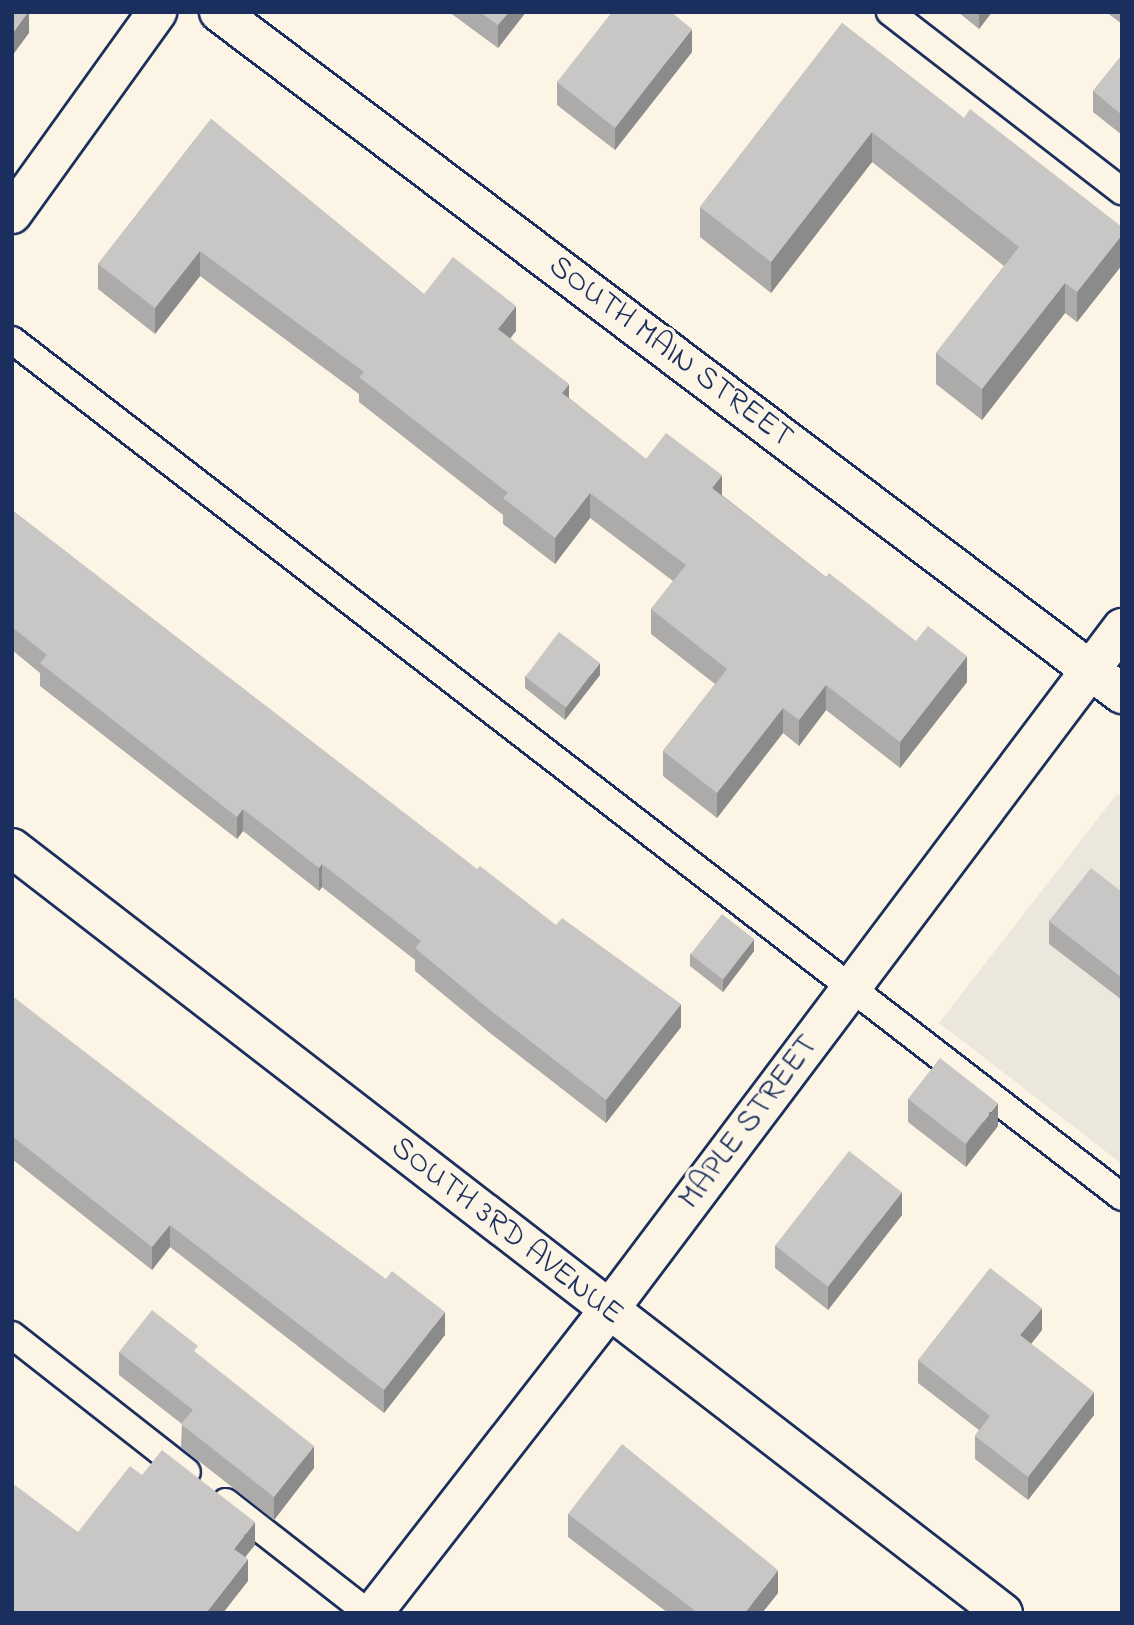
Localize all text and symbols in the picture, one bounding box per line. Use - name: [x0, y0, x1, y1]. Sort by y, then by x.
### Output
- street label: SOUTH MAIN STREET: [540, 248, 800, 458]
- street label: MAPLE STREET: [672, 1028, 828, 1218]
- street label: SOUTH 3RD AVENUE: [382, 1129, 630, 1335]

